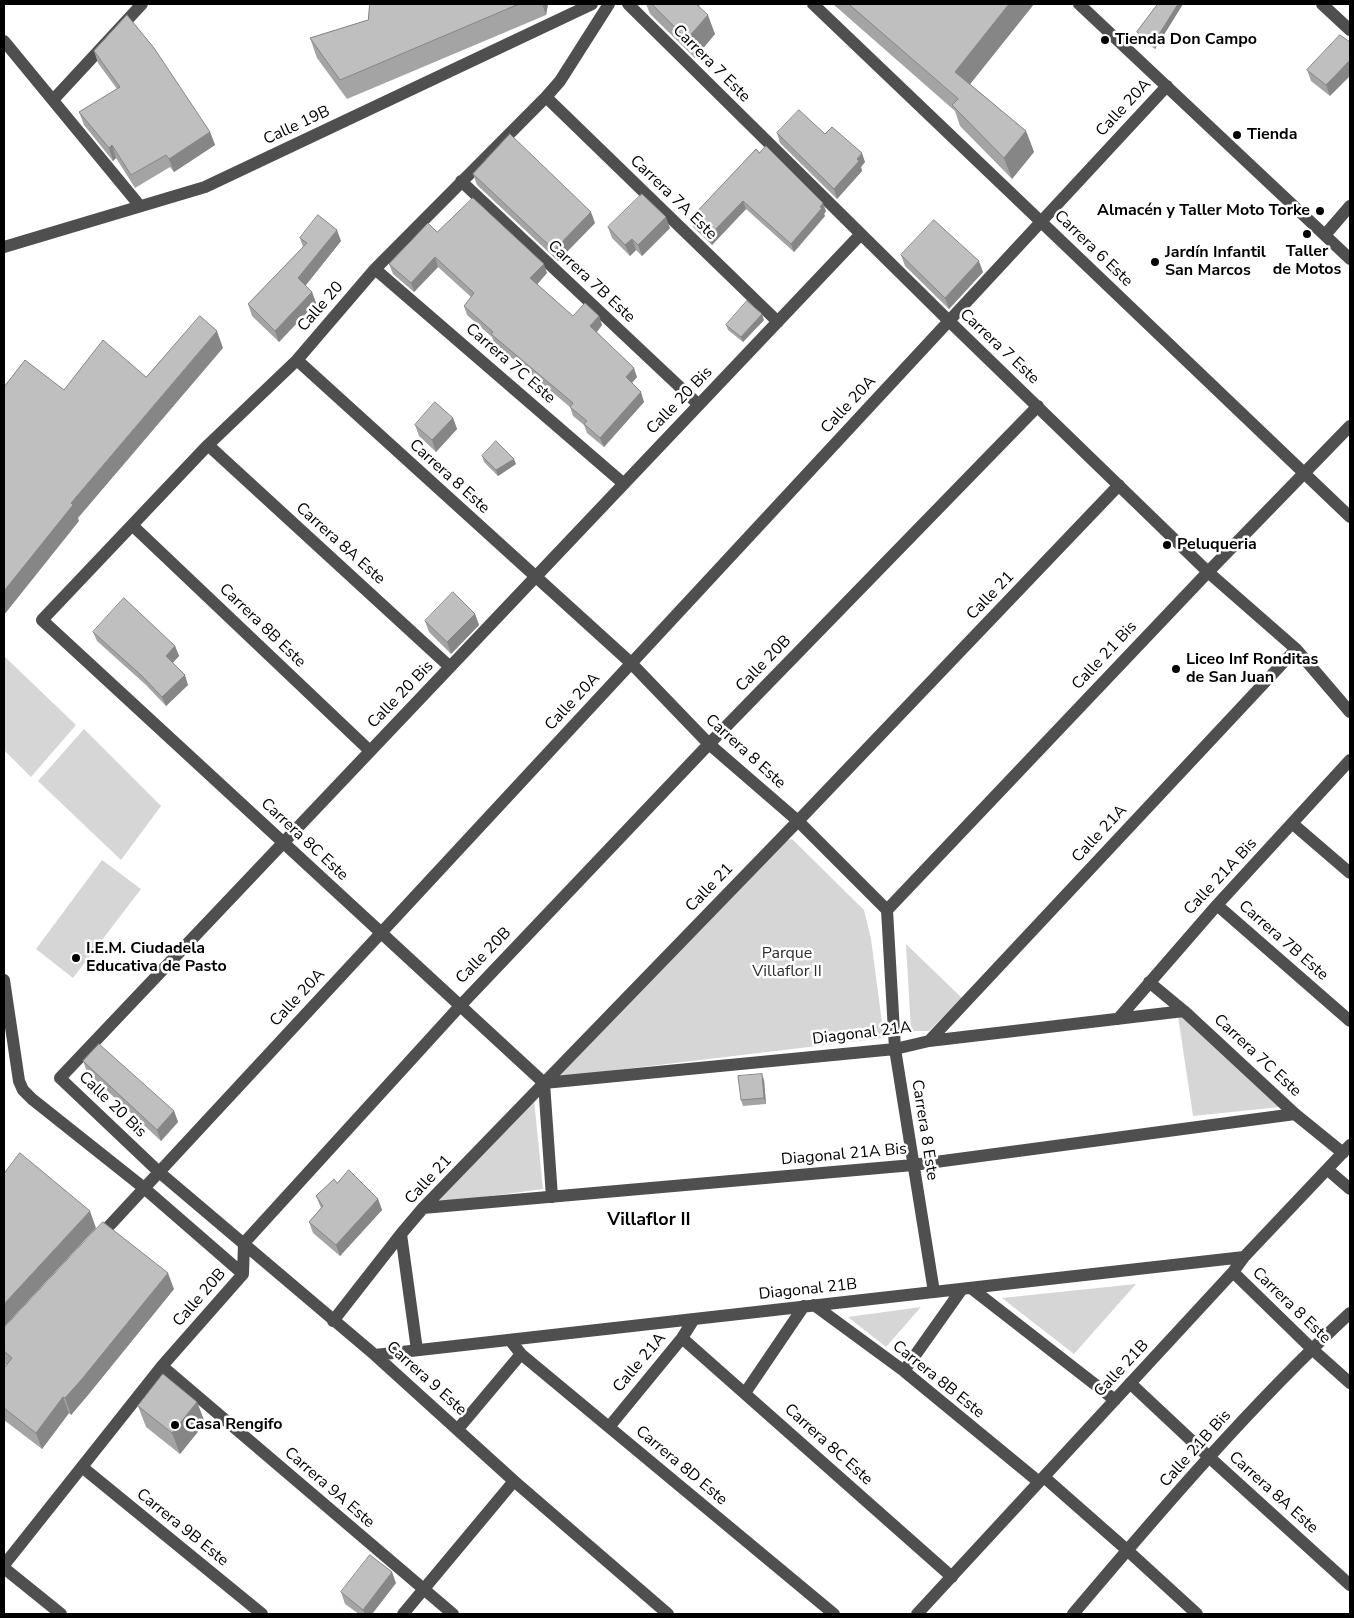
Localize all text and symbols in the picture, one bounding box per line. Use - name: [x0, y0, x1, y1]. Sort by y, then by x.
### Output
- street label: Carrera 7 Este: [668, 21, 754, 107]
- place label: Tienda Don Campo: [1115, 30, 1257, 50]
- marker: Tienda Don Campo: [1099, 34, 1111, 46]
- street label: Calle 20A: [1092, 75, 1156, 141]
- street label: Calle 19B: [261, 102, 333, 150]
- place label: Tienda: [1247, 125, 1297, 145]
- marker: Tienda: [1231, 129, 1243, 141]
- street label: Carrera 7A Este: [626, 152, 720, 244]
- place label: Almacén y Taller Moto Torke: [1097, 201, 1310, 221]
- marker: Almacén y Taller Moto Torke: [1314, 205, 1326, 217]
- street label: Carrera 6 Este: [1050, 207, 1136, 291]
- marker: Taller de Motos: [1301, 228, 1313, 240]
- street label: Carrera 7B Este: [543, 237, 639, 327]
- place label: Taller de Motos: [1273, 242, 1341, 280]
- place label: Jardín Infantil San Marcos: [1165, 243, 1266, 281]
- marker: Jardín Infantil San Marcos: [1149, 256, 1161, 268]
- street label: Calle 20: [294, 278, 348, 336]
- street label: Carrera 7 Este: [955, 305, 1043, 389]
- street label: Carrera 7C Este: [461, 320, 559, 408]
- street label: Calle 20 Bis: [643, 363, 717, 439]
- street label: Calle 20A: [817, 372, 881, 438]
- street label: Carrera 8 Este: [405, 436, 493, 518]
- street label: Carrera 8A Este: [291, 499, 389, 589]
- place label: Peluqueria: [1177, 535, 1257, 555]
- marker: Peluqueria: [1161, 539, 1173, 551]
- street label: Calle 21: [963, 568, 1019, 624]
- street label: Carrera 8B Este: [215, 580, 309, 672]
- street label: Calle 21 Bis: [1068, 618, 1142, 694]
- street label: Calle 20B: [732, 632, 796, 696]
- place label: Liceo Inf Ronditas de San Juan: [1186, 650, 1318, 688]
- street label: Calle 20 Bis: [364, 657, 438, 733]
- marker: Liceo Inf Ronditas de San Juan: [1170, 663, 1182, 675]
- street label: Calle 20A: [541, 669, 605, 735]
- street label: Carrera 8 Este: [701, 711, 789, 793]
- street label: Carrera 8C Este: [256, 795, 352, 885]
- street label: Calle 21A: [1068, 801, 1132, 867]
- street label: Calle 21A Bis: [1180, 835, 1262, 919]
- street label: Calle 21: [682, 860, 738, 916]
- street label: Carrera 7B Este: [1234, 897, 1332, 985]
- street label: Calle 20B: [452, 924, 516, 988]
- place label: I.E.M. Ciudadela Educativa de Pasto: [86, 939, 227, 977]
- park label: Parque Villaflor II: [752, 944, 822, 982]
- marker: I.E.M. Ciudadela Educativa de Pasto: [70, 952, 82, 964]
- street label: Calle 20A: [266, 965, 330, 1031]
- street label: Carrera 7C Este: [1209, 1011, 1305, 1101]
- street label: Diagonal 21A: [811, 1018, 913, 1050]
- street label: Calle 20 Bis: [74, 1068, 150, 1142]
- street label: Carrera 8 Este: [907, 1078, 941, 1182]
- street label: Diagonal 21A Bis: [780, 1140, 908, 1170]
- street label: Calle 21: [401, 1151, 457, 1209]
- district label: Villaflor II: [607, 1210, 691, 1232]
- street label: Carrera 8 Este: [1248, 1264, 1334, 1348]
- street label: Calle 20B: [169, 1265, 231, 1331]
- street label: Diagonal 21B: [758, 1275, 858, 1305]
- street label: Calle 21A: [610, 1329, 670, 1397]
- street label: Calle 21B: [1091, 1336, 1153, 1402]
- street label: Carrera 8B Este: [888, 1337, 988, 1423]
- street label: Carrera 9 Este: [382, 1338, 470, 1420]
- street label: Carrera 8C Este: [780, 1400, 876, 1490]
- street label: Calle 21B Bis: [1156, 1406, 1236, 1492]
- place label: Casa Rengifo: [185, 1415, 283, 1435]
- marker: Casa Rengifo: [169, 1419, 181, 1431]
- street label: Carrera 8D Este: [631, 1422, 731, 1510]
- street label: Carrera 9A Este: [280, 1444, 378, 1532]
- street label: Carrera 8A Este: [1224, 1448, 1322, 1538]
- street label: Carrera 9B Este: [132, 1485, 232, 1571]

